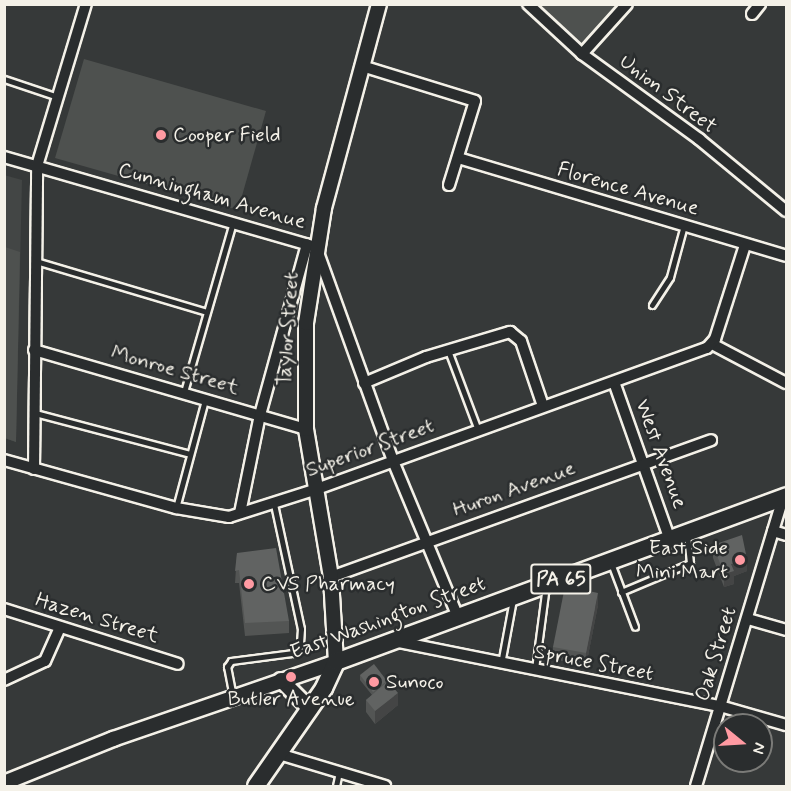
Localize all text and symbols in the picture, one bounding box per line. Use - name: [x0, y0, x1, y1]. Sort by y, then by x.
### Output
- street label: Union Street: [615, 49, 721, 139]
- place label: Cooper Field: [173, 122, 281, 148]
- marker: Cooper Field: [154, 128, 168, 142]
- street label: Florence Avenue: [554, 157, 702, 221]
- street label: Cunningham Avenue: [118, 158, 306, 234]
- street label: Taylor Street: [271, 269, 305, 389]
- street label: Monroe Street: [108, 340, 242, 400]
- street label: West Avenue: [630, 396, 692, 512]
- street label: Superior Street: [301, 413, 439, 483]
- street label: Huron Avenue: [452, 456, 576, 522]
- place label: East Side Mini Mart: [635, 535, 728, 585]
- marker: East Side Mini Mart: [733, 553, 747, 567]
- road number: PA 65: [530, 562, 592, 596]
- street label: East Washington Street: [285, 570, 491, 666]
- place label: CVS Pharmacy: [261, 571, 395, 597]
- marker: CVS Pharmacy: [242, 577, 256, 591]
- street label: Hazen Street: [32, 587, 162, 649]
- street label: Oak Street: [689, 602, 743, 706]
- street label: Spruce Street: [530, 639, 658, 687]
- place label: Sunoco: [386, 669, 444, 695]
- marker: Butler Avenue: [284, 670, 298, 684]
- marker: Sunoco: [367, 675, 381, 689]
- place label: Butler Avenue: [228, 686, 354, 712]
- north arrow: [713, 713, 773, 773]
- text: N: [747, 740, 770, 756]

